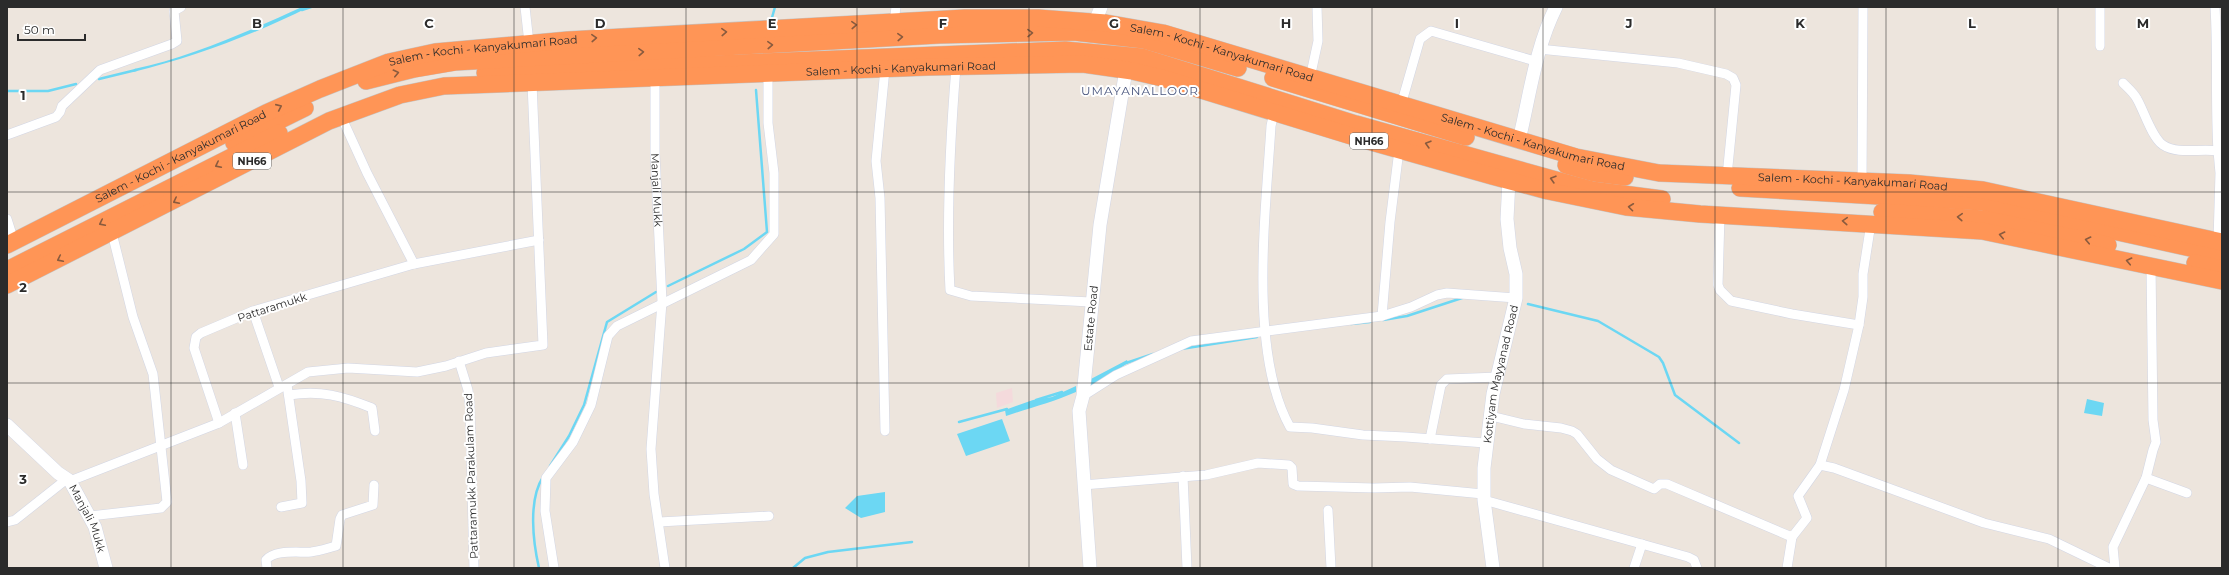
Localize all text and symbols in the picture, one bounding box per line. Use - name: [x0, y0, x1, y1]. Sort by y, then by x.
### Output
- text: B: [252, 15, 262, 31]
- text: C: [424, 15, 434, 31]
- text: D: [595, 15, 606, 31]
- text: E: [768, 15, 777, 31]
- text: F: [939, 15, 947, 31]
- text: G: [1109, 15, 1119, 31]
- text: H: [1281, 15, 1291, 31]
- text: I: [1455, 15, 1459, 31]
- text: J: [1624, 15, 1633, 31]
- text: K: [1795, 15, 1805, 31]
- text: L: [1968, 15, 1976, 31]
- text: M: [2137, 15, 2149, 31]
- scale bar: [18, 16, 85, 42]
- one-way arrow: [851, 20, 857, 29]
- street label: Salem - Kochi - Kanyakumari Road: [1129, 20, 1315, 85]
- text: 50 m: [24, 22, 55, 37]
- one-way arrow: [721, 28, 727, 37]
- one-way arrow: [1027, 29, 1033, 37]
- street label: Salem - Kochi - Kanyakumari Road: [388, 32, 578, 69]
- one-way arrow: [897, 33, 903, 42]
- one-way arrow: [591, 34, 597, 43]
- one-way arrow: [767, 40, 773, 49]
- one-way arrow: [638, 48, 644, 56]
- street label: Salem - Kochi - Kanyakumari Road: [805, 59, 996, 79]
- one-way arrow: [393, 69, 399, 77]
- district label: UMAYANALLOOR: [1081, 83, 1199, 98]
- text: 1: [20, 87, 26, 103]
- one-way arrow: [275, 104, 282, 112]
- street label: Salem - Kochi - Kanyakumari Road: [93, 107, 269, 206]
- street label: Salem - Kochi - Kanyakumari Road: [1439, 110, 1626, 173]
- road number: NH66: [1350, 133, 1388, 149]
- one-way arrow: [1425, 140, 1432, 149]
- road number: NH66: [233, 153, 271, 169]
- street label: Manjali Mukk: [648, 153, 665, 228]
- one-way arrow: [215, 160, 222, 167]
- street label: Salem - Kochi - Kanyakumari Road: [1758, 170, 1948, 194]
- one-way arrow: [1550, 175, 1557, 184]
- one-way arrow: [172, 196, 180, 204]
- one-way arrow: [1628, 203, 1634, 212]
- one-way arrow: [1957, 213, 1963, 221]
- one-way arrow: [1842, 217, 1848, 226]
- one-way arrow: [98, 218, 106, 226]
- one-way arrow: [1999, 231, 2005, 239]
- one-way arrow: [2085, 237, 2091, 245]
- one-way arrow: [56, 254, 64, 262]
- one-way arrow: [2126, 258, 2132, 266]
- text: 2: [19, 279, 27, 295]
- street label: Estate Road: [1080, 285, 1101, 352]
- street label: Pattaramukk: [236, 289, 309, 325]
- street label: Kottiyam Mayyanad Road: [1480, 303, 1521, 444]
- street label: Pattaramukk Parakulam Road: [461, 393, 481, 559]
- text: 3: [18, 471, 27, 487]
- street label: Manjali Mukk: [66, 482, 109, 554]

